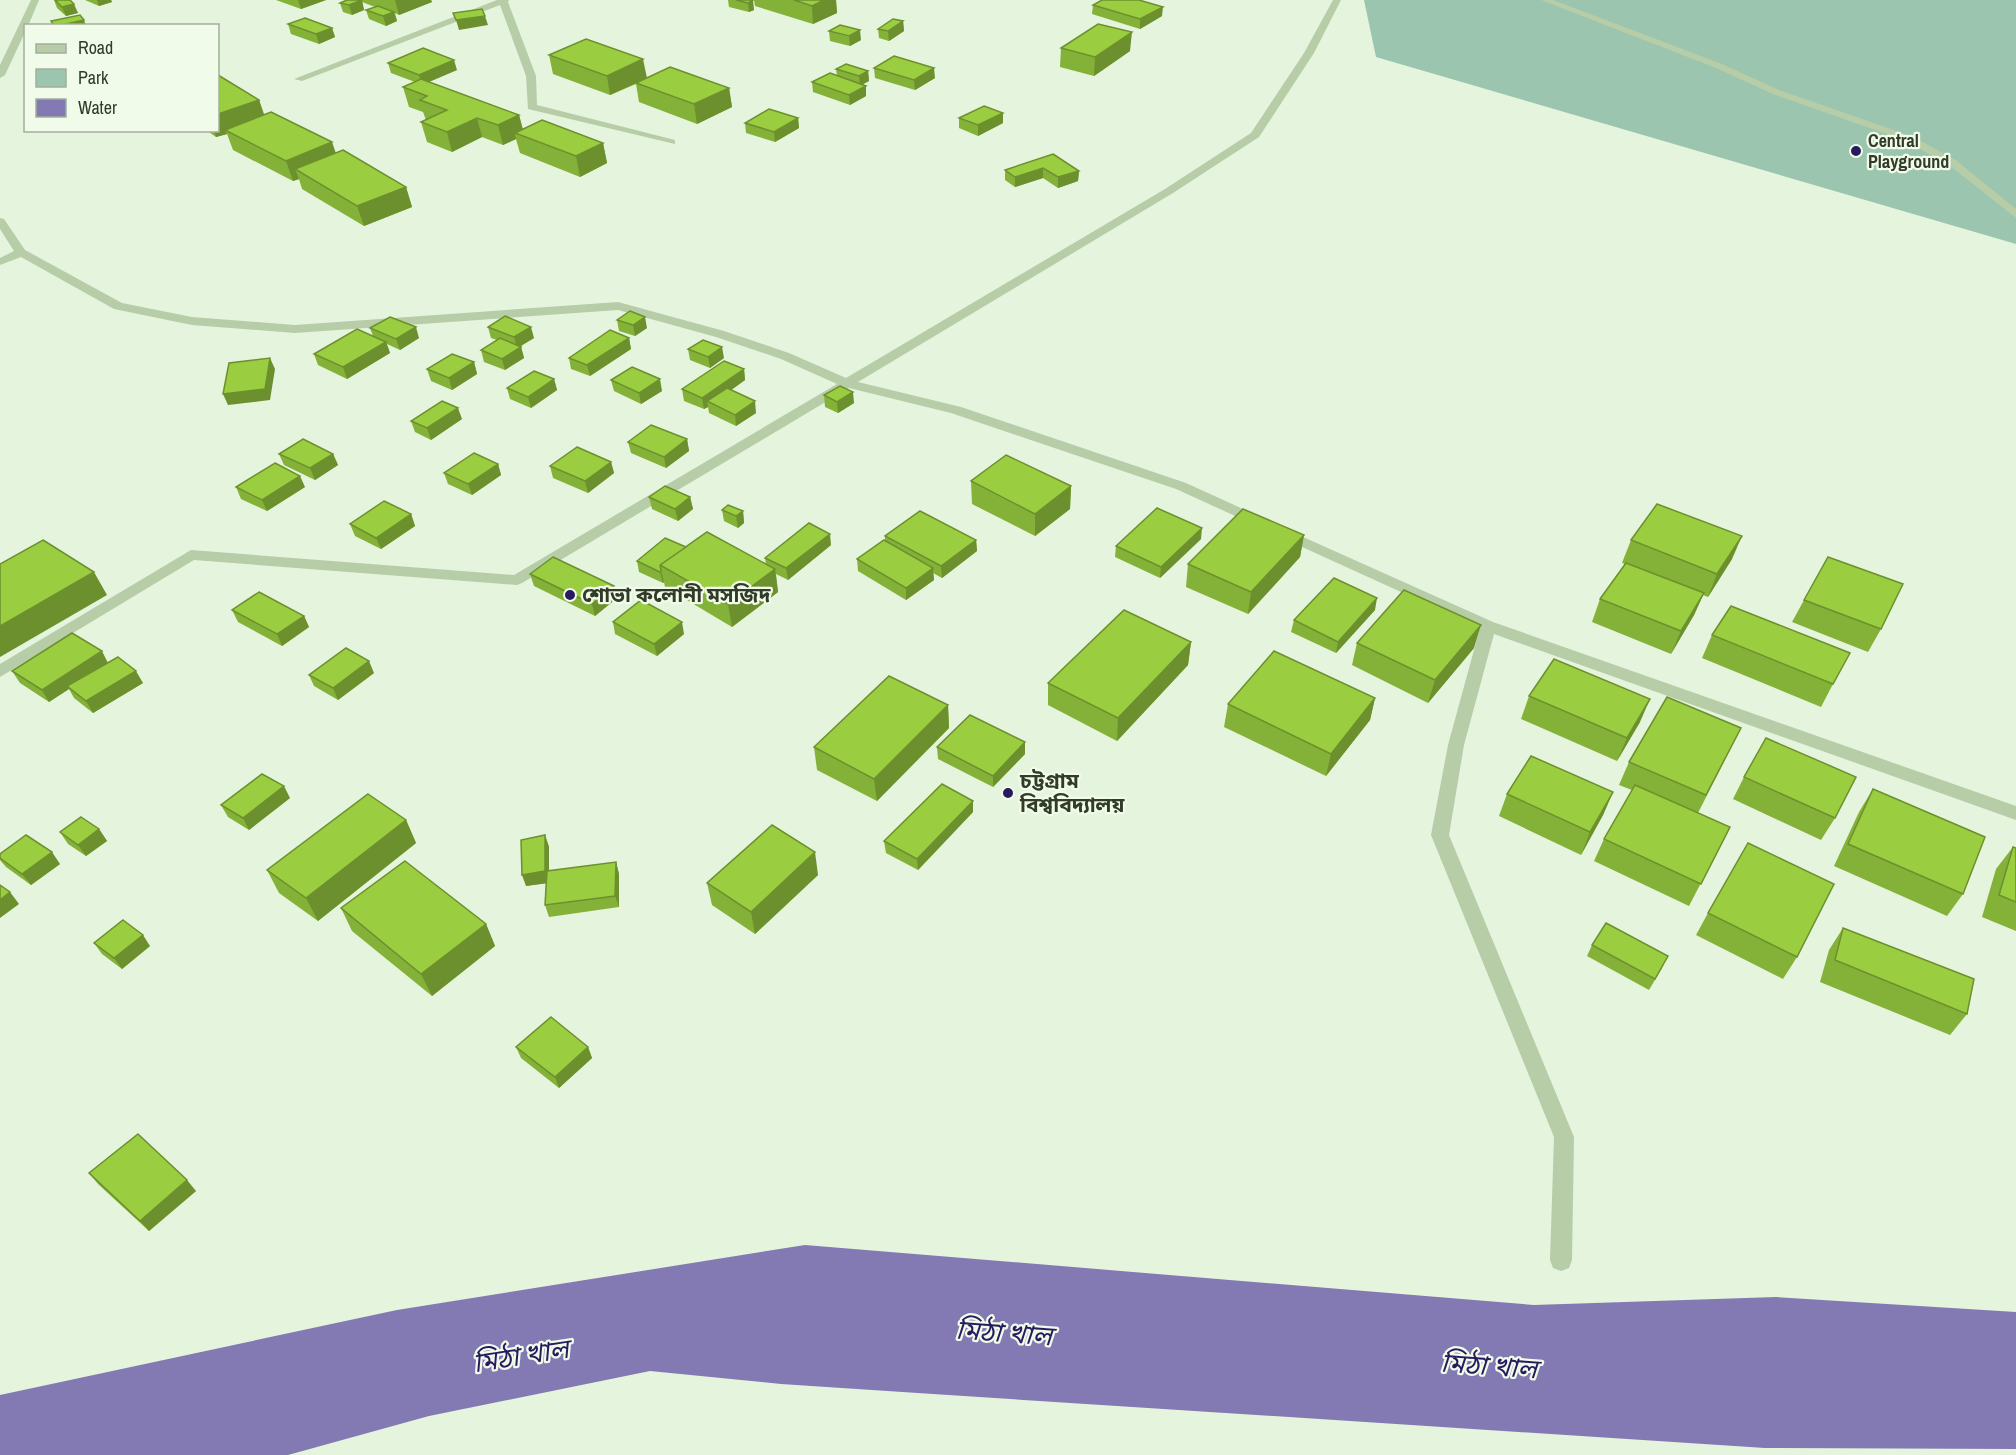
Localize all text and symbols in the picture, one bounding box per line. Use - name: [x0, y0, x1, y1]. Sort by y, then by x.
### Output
- legend: [24, 24, 219, 132]
- text: Road: [78, 35, 113, 60]
- text: Park: [78, 65, 109, 90]
- text: Water: [78, 95, 117, 120]
- place label: Central Playground: [1868, 128, 1949, 174]
- marker: Central Playground: [1849, 144, 1863, 158]
- place label: শোভা কলোনী মসজিদ: [582, 580, 771, 609]
- marker: শোভা কলোনী মসজিদ: [563, 588, 577, 602]
- place label: চট্টগ্রাম বিশ্ববিদ্যালয়: [1019, 766, 1125, 819]
- marker: চট্টগ্রাম বিশ্ববিদ্যালয়: [1001, 786, 1015, 800]
- water label: মিঠা খাল: [955, 1311, 1059, 1354]
- water label: মিঠা খাল: [470, 1329, 576, 1380]
- water label: মিঠা খাল: [1440, 1344, 1544, 1387]

